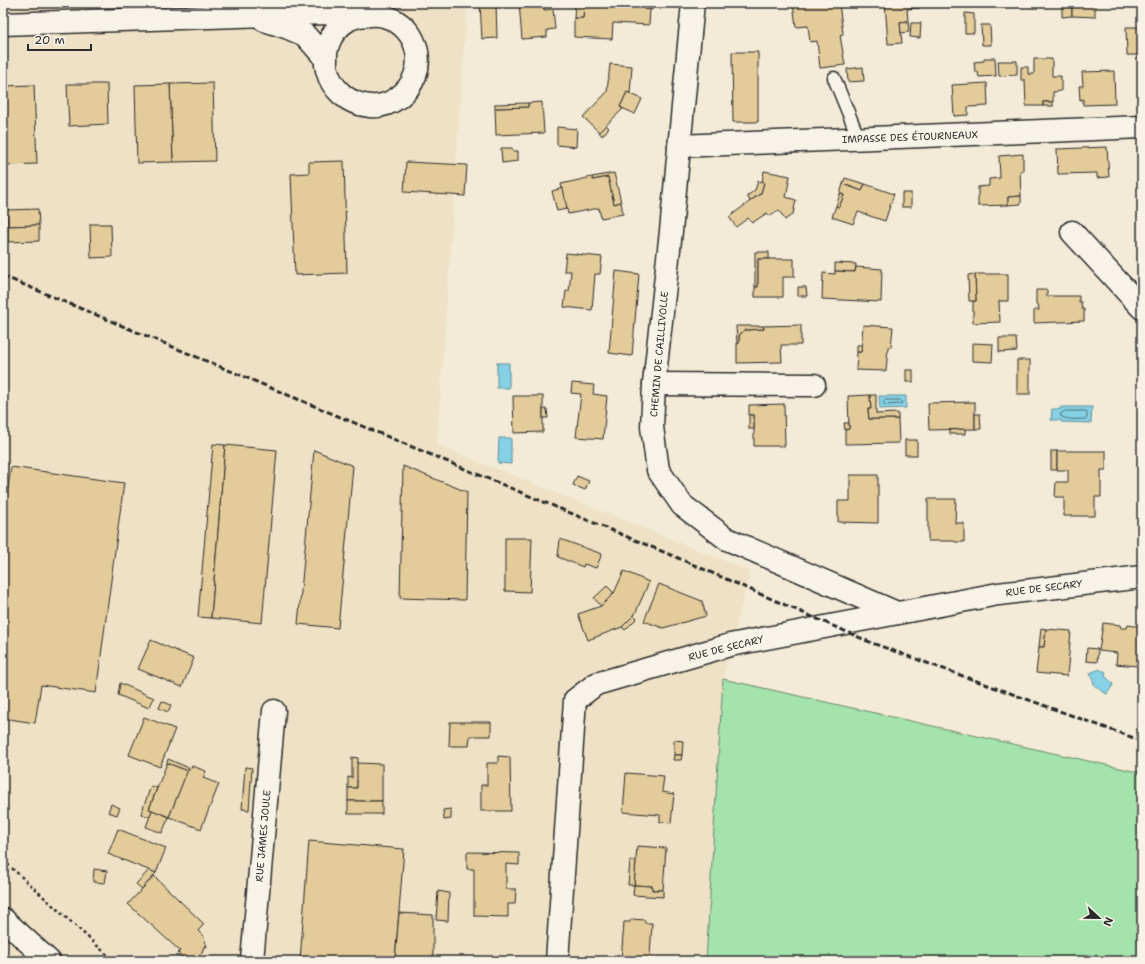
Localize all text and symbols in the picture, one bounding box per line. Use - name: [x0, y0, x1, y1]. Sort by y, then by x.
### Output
- scale bar: [28, 26, 91, 52]
- text: 20 m: [34, 32, 65, 48]
- street label: IMPASSE DES ÉTOURNEAUX: [842, 128, 979, 146]
- street label: CHEMIN DE CAILLIVOLLE: [647, 291, 671, 417]
- street label: RUE DE SECARY: [1005, 577, 1083, 599]
- street label: RUE DE SECARY: [687, 632, 765, 664]
- street label: RUE JAMES JOULE: [253, 789, 273, 883]
- north arrow: [1079, 898, 1119, 938]
- text: N: [1099, 915, 1116, 929]

